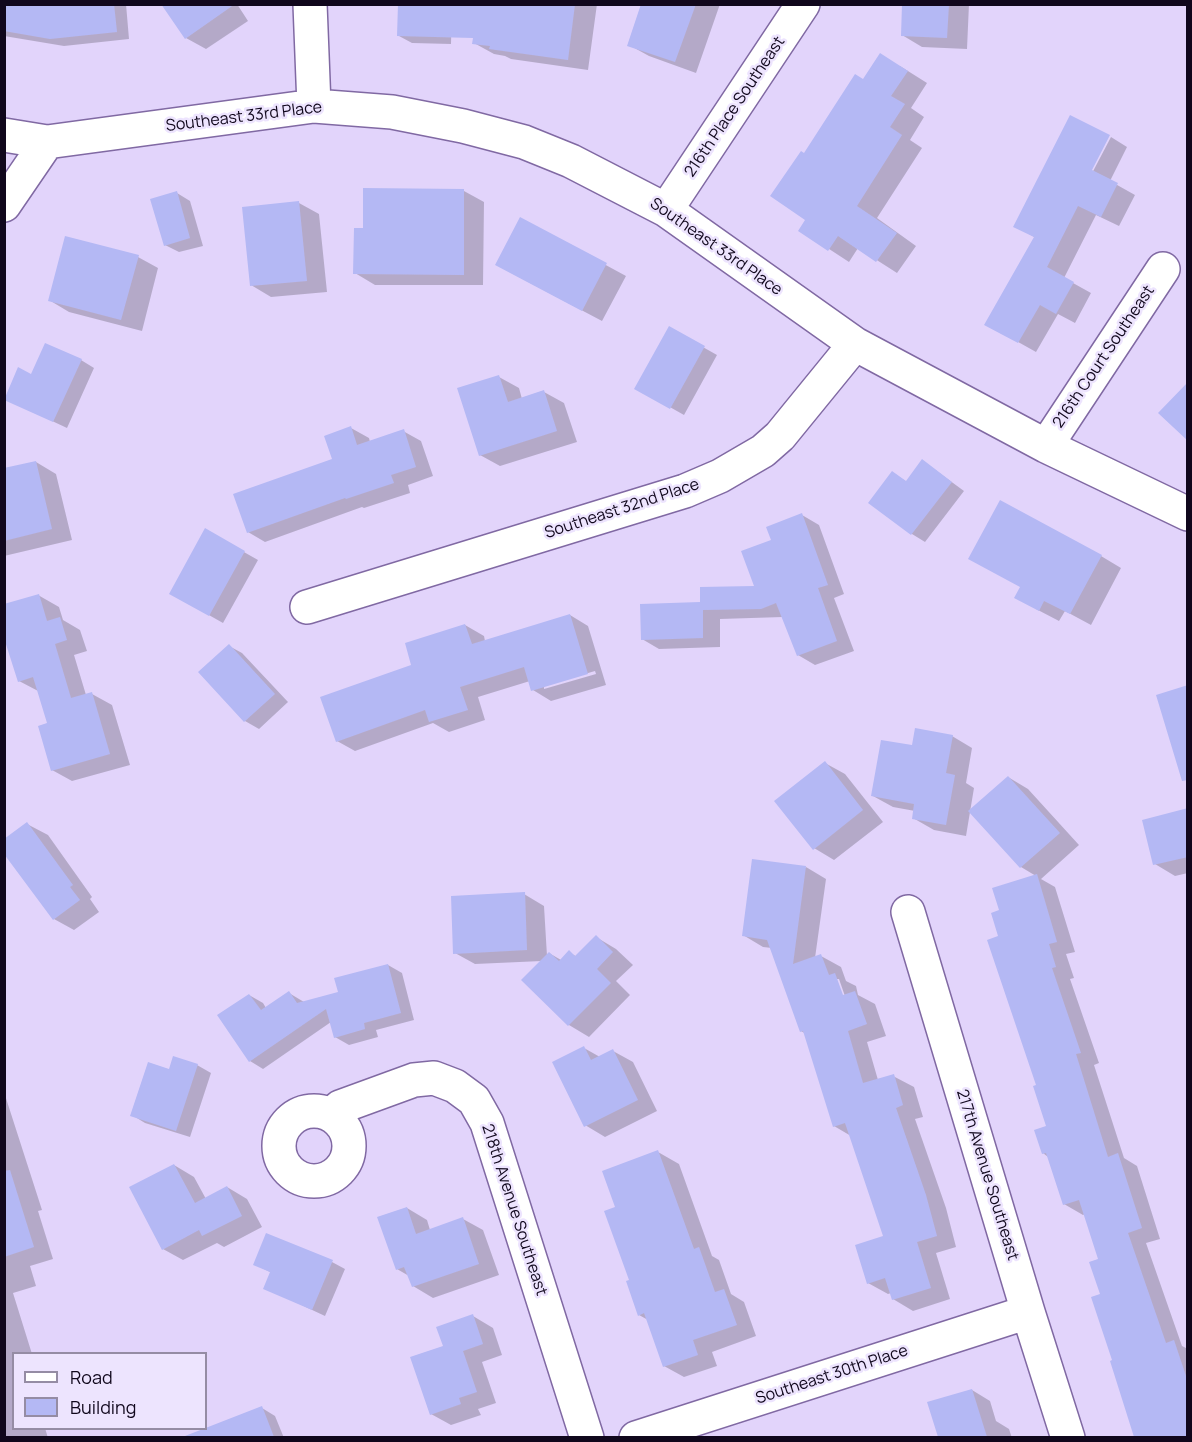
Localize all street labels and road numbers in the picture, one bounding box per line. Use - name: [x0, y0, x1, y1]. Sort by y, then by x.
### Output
- street label: 216th Place Southeast: [681, 33, 789, 181]
- street label: Southeast 33rd Place: [165, 98, 323, 136]
- street label: Southeast 33rd Place: [646, 194, 786, 300]
- street label: 216th Court Southeast: [1049, 282, 1159, 432]
- street label: Southeast 32nd Place: [542, 475, 702, 543]
- street label: 217th Avenue Southeast: [952, 1087, 1022, 1263]
- street label: 218th Avenue Southeast: [477, 1122, 551, 1298]
- street label: Southeast 30th Place: [754, 1341, 910, 1409]

